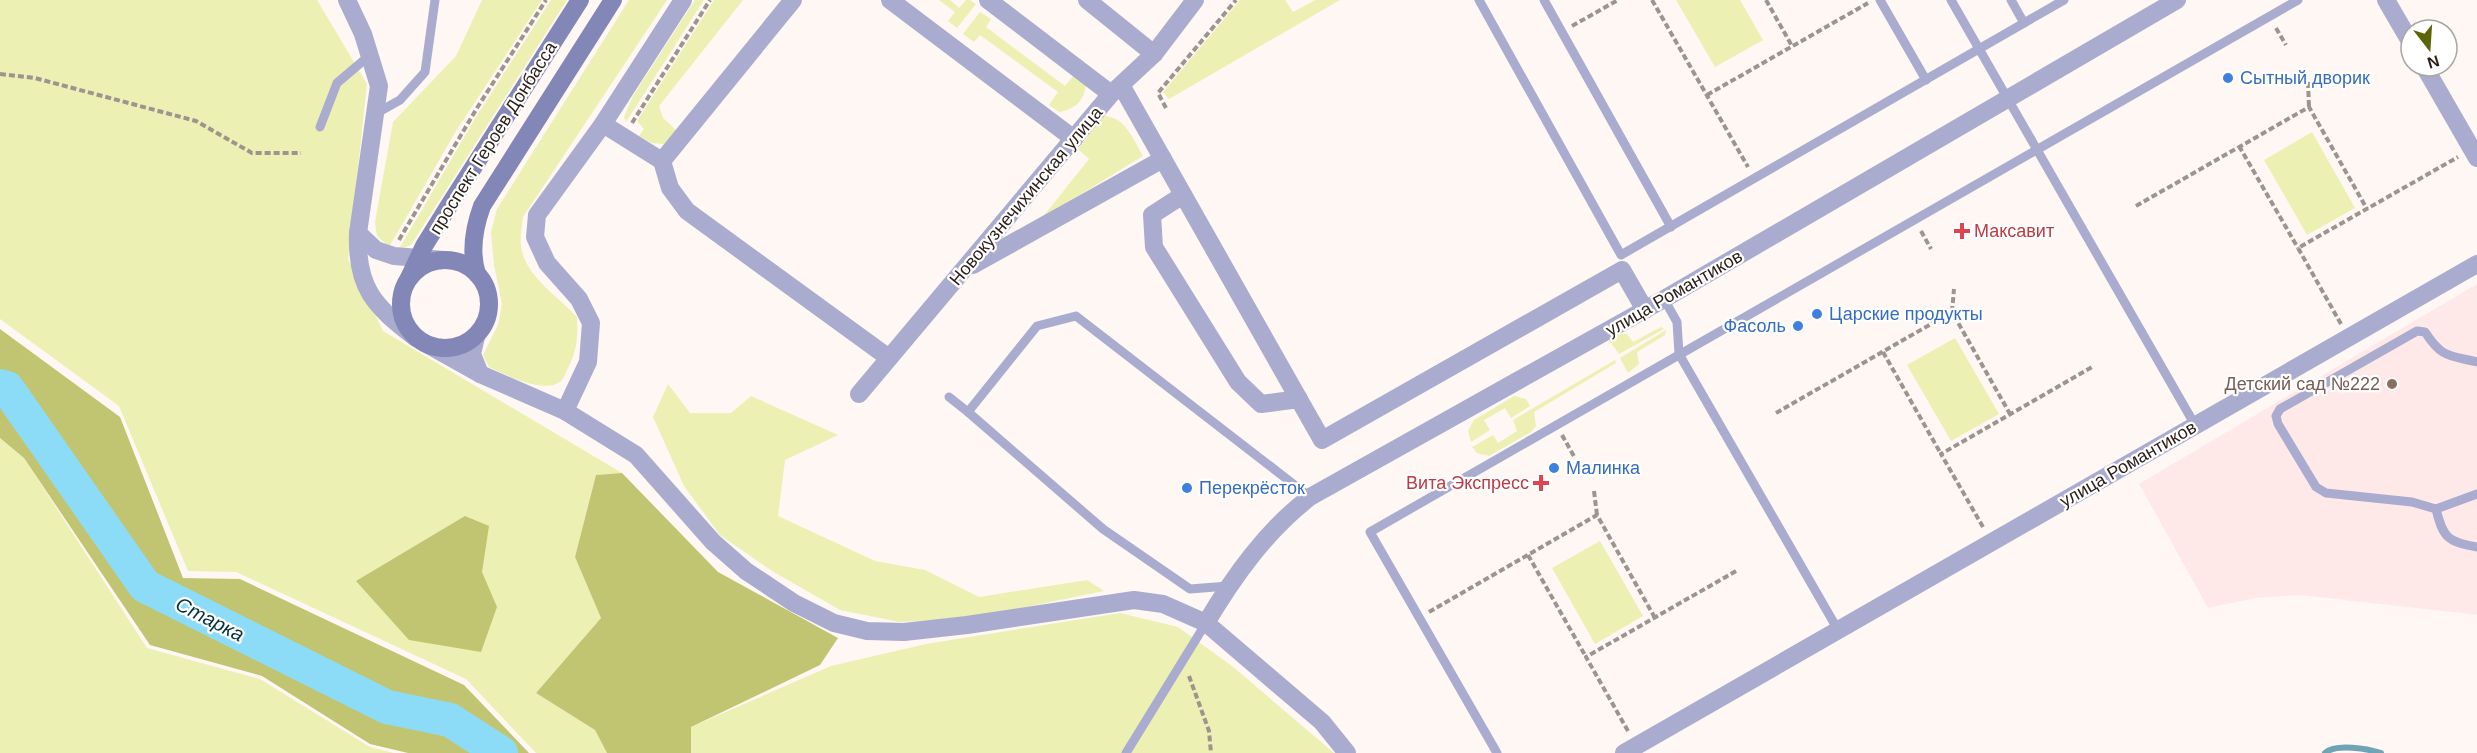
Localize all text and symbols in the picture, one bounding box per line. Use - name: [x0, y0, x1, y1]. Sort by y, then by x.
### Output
- north arrow: [2399, 18, 2459, 78]
- street label: проспект Героев Донбасса: [425, 37, 561, 238]
- text: N: [2425, 52, 2441, 72]
- place label: Сытный дворик: [2240, 68, 2370, 88]
- marker: Сытный дворик: [2221, 71, 2235, 85]
- street label: Новокузнечихинская улица: [945, 102, 1107, 289]
- place label: Максавит: [1974, 221, 2054, 241]
- marker: Максавит: [1955, 224, 1969, 238]
- street label: улица Романтиков: [1602, 246, 1746, 340]
- place label: Царские продукты: [1829, 304, 1983, 324]
- marker: Царские продукты: [1810, 307, 1824, 321]
- place label: Фасоль: [1724, 316, 1786, 336]
- marker: Фасоль: [1791, 319, 1805, 333]
- place label: Детский сад №222: [2225, 374, 2380, 394]
- marker: Детский сад №222: [2385, 377, 2399, 391]
- street label: улица Романтиков: [2056, 417, 2200, 511]
- place label: Малинка: [1566, 458, 1641, 478]
- marker: Малинка: [1547, 461, 1561, 475]
- place label: Вита Экспресс: [1406, 473, 1529, 493]
- marker: Вита Экспресс: [1534, 476, 1548, 490]
- place label: Перекрёсток: [1199, 478, 1305, 498]
- marker: Перекрёсток: [1180, 481, 1194, 495]
- water label: Старка: [172, 592, 248, 646]

